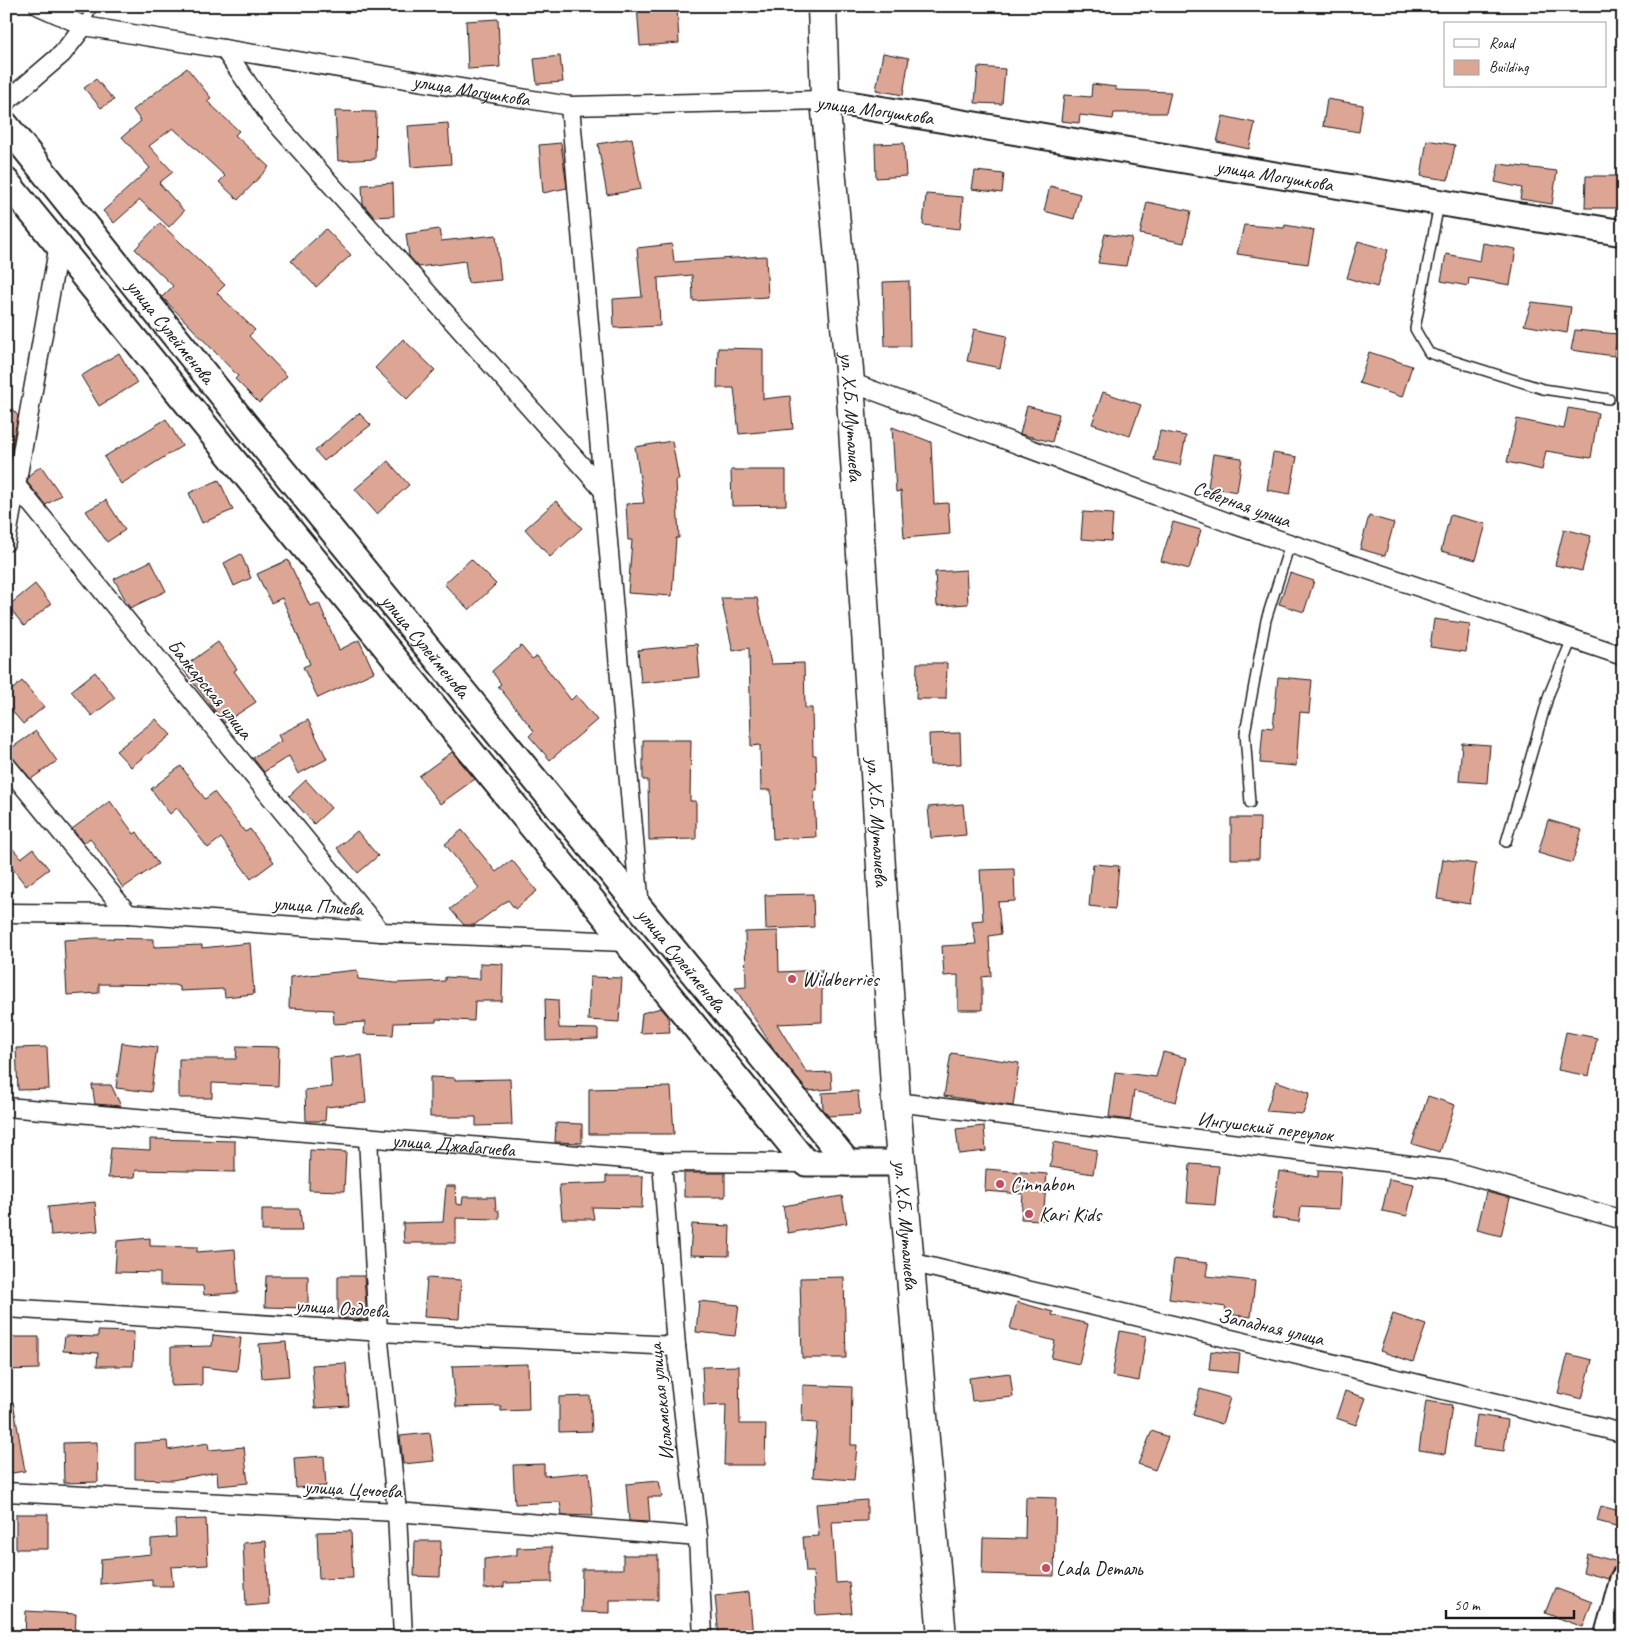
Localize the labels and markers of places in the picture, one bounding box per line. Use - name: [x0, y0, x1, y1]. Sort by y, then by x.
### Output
- place label: Wildberries: [802, 967, 881, 992]
- marker: Wildberries: [786, 973, 798, 985]
- place label: Cinnabon: [1010, 1172, 1075, 1197]
- marker: Cinnabon: [994, 1178, 1006, 1190]
- place label: Kari Kids: [1039, 1202, 1103, 1227]
- marker: Kari Kids: [1023, 1208, 1035, 1220]
- place label: Lada Dеталь: [1056, 1556, 1144, 1581]
- marker: Lada Dеталь: [1040, 1562, 1052, 1574]

